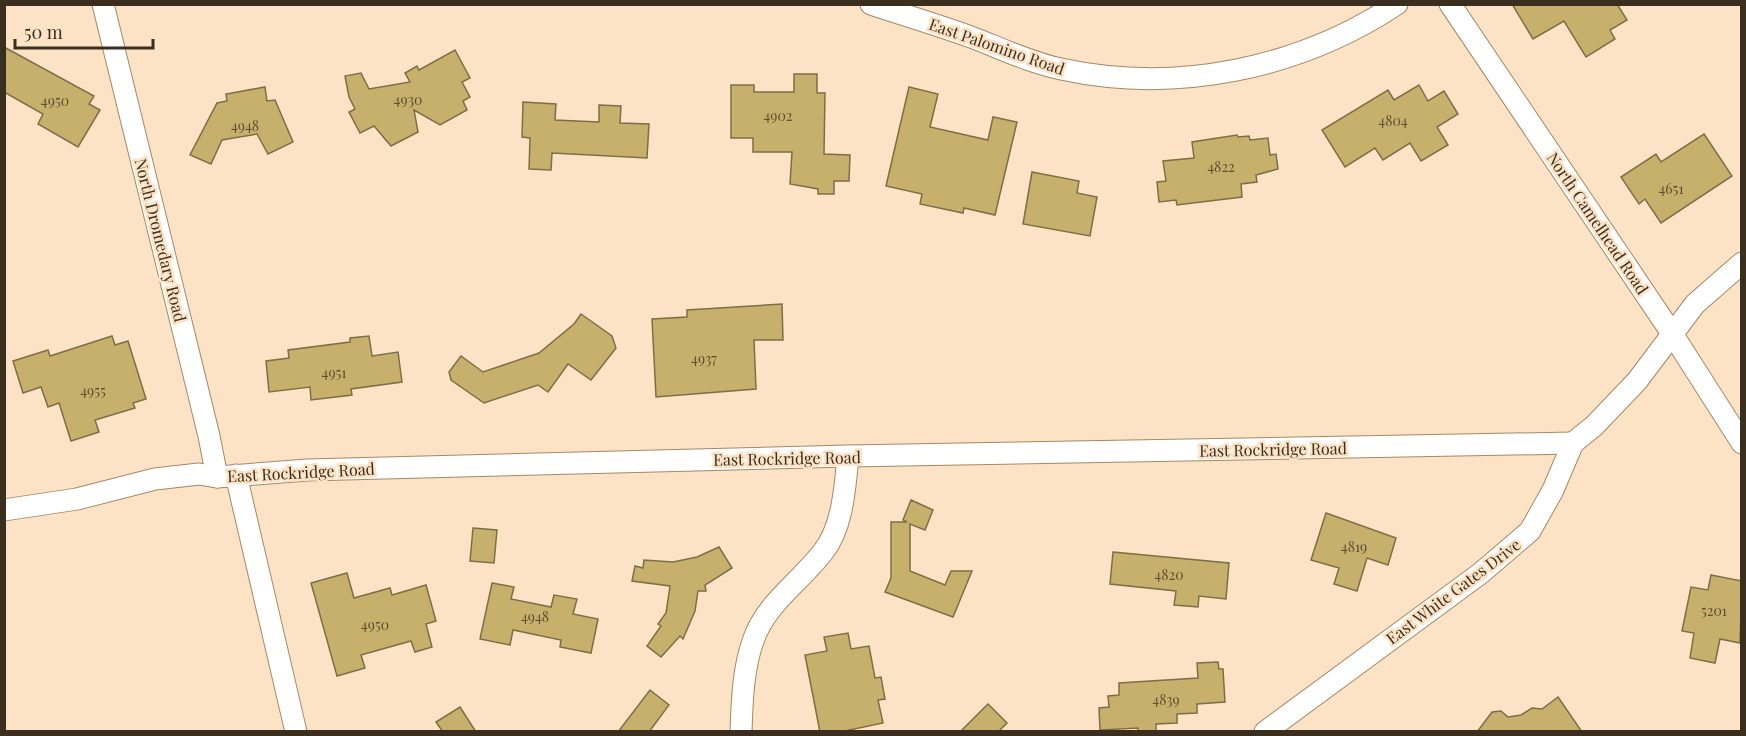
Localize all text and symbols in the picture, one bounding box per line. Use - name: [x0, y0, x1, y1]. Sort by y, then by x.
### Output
- scale bar: [15, 12, 153, 50]
- street label: East Palomino Road: [926, 13, 1068, 79]
- text: 50 m: [24, 20, 63, 44]
- house number: 4930: [394, 90, 422, 109]
- house number: 4950: [41, 91, 69, 110]
- house number: 4902: [763, 106, 793, 125]
- house number: 4804: [1378, 111, 1408, 130]
- house number: 4948: [231, 116, 259, 135]
- street label: North Camelhead Road: [1543, 148, 1653, 298]
- street label: North Dromedary Road: [131, 156, 191, 324]
- house number: 4822: [1207, 157, 1235, 176]
- house number: 4651: [1658, 179, 1684, 198]
- house number: 4937: [691, 349, 717, 368]
- house number: 4951: [321, 363, 347, 382]
- house number: 4955: [80, 381, 106, 400]
- street label: East Rockridge Road: [1199, 437, 1347, 461]
- street label: East Rockridge Road: [713, 446, 861, 470]
- street label: East Rockridge Road: [227, 458, 375, 486]
- street label: East White Gates Drive: [1382, 534, 1524, 648]
- house number: 4819: [1341, 537, 1367, 556]
- house number: 4820: [1154, 565, 1184, 584]
- house number: 5201: [1701, 601, 1727, 620]
- house number: 4948: [521, 607, 549, 626]
- house number: 4950: [361, 615, 389, 634]
- house number: 4839: [1152, 690, 1180, 709]

